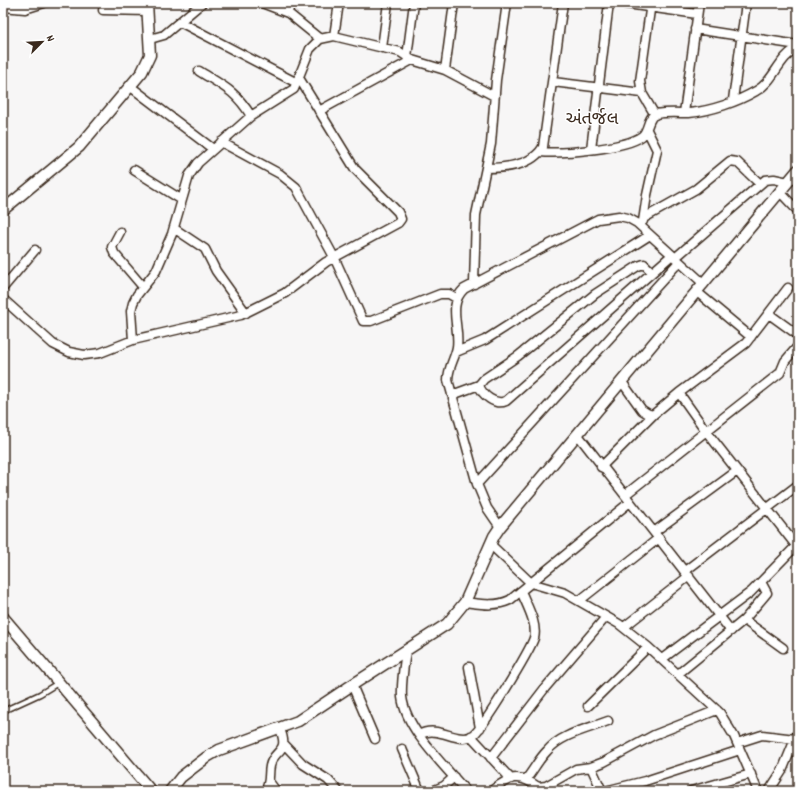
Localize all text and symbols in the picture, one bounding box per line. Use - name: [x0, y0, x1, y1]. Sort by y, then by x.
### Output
- north arrow: [22, 22, 62, 62]
- text: N: [41, 33, 58, 45]
- district label: અંતર્જલ: [566, 107, 619, 133]

